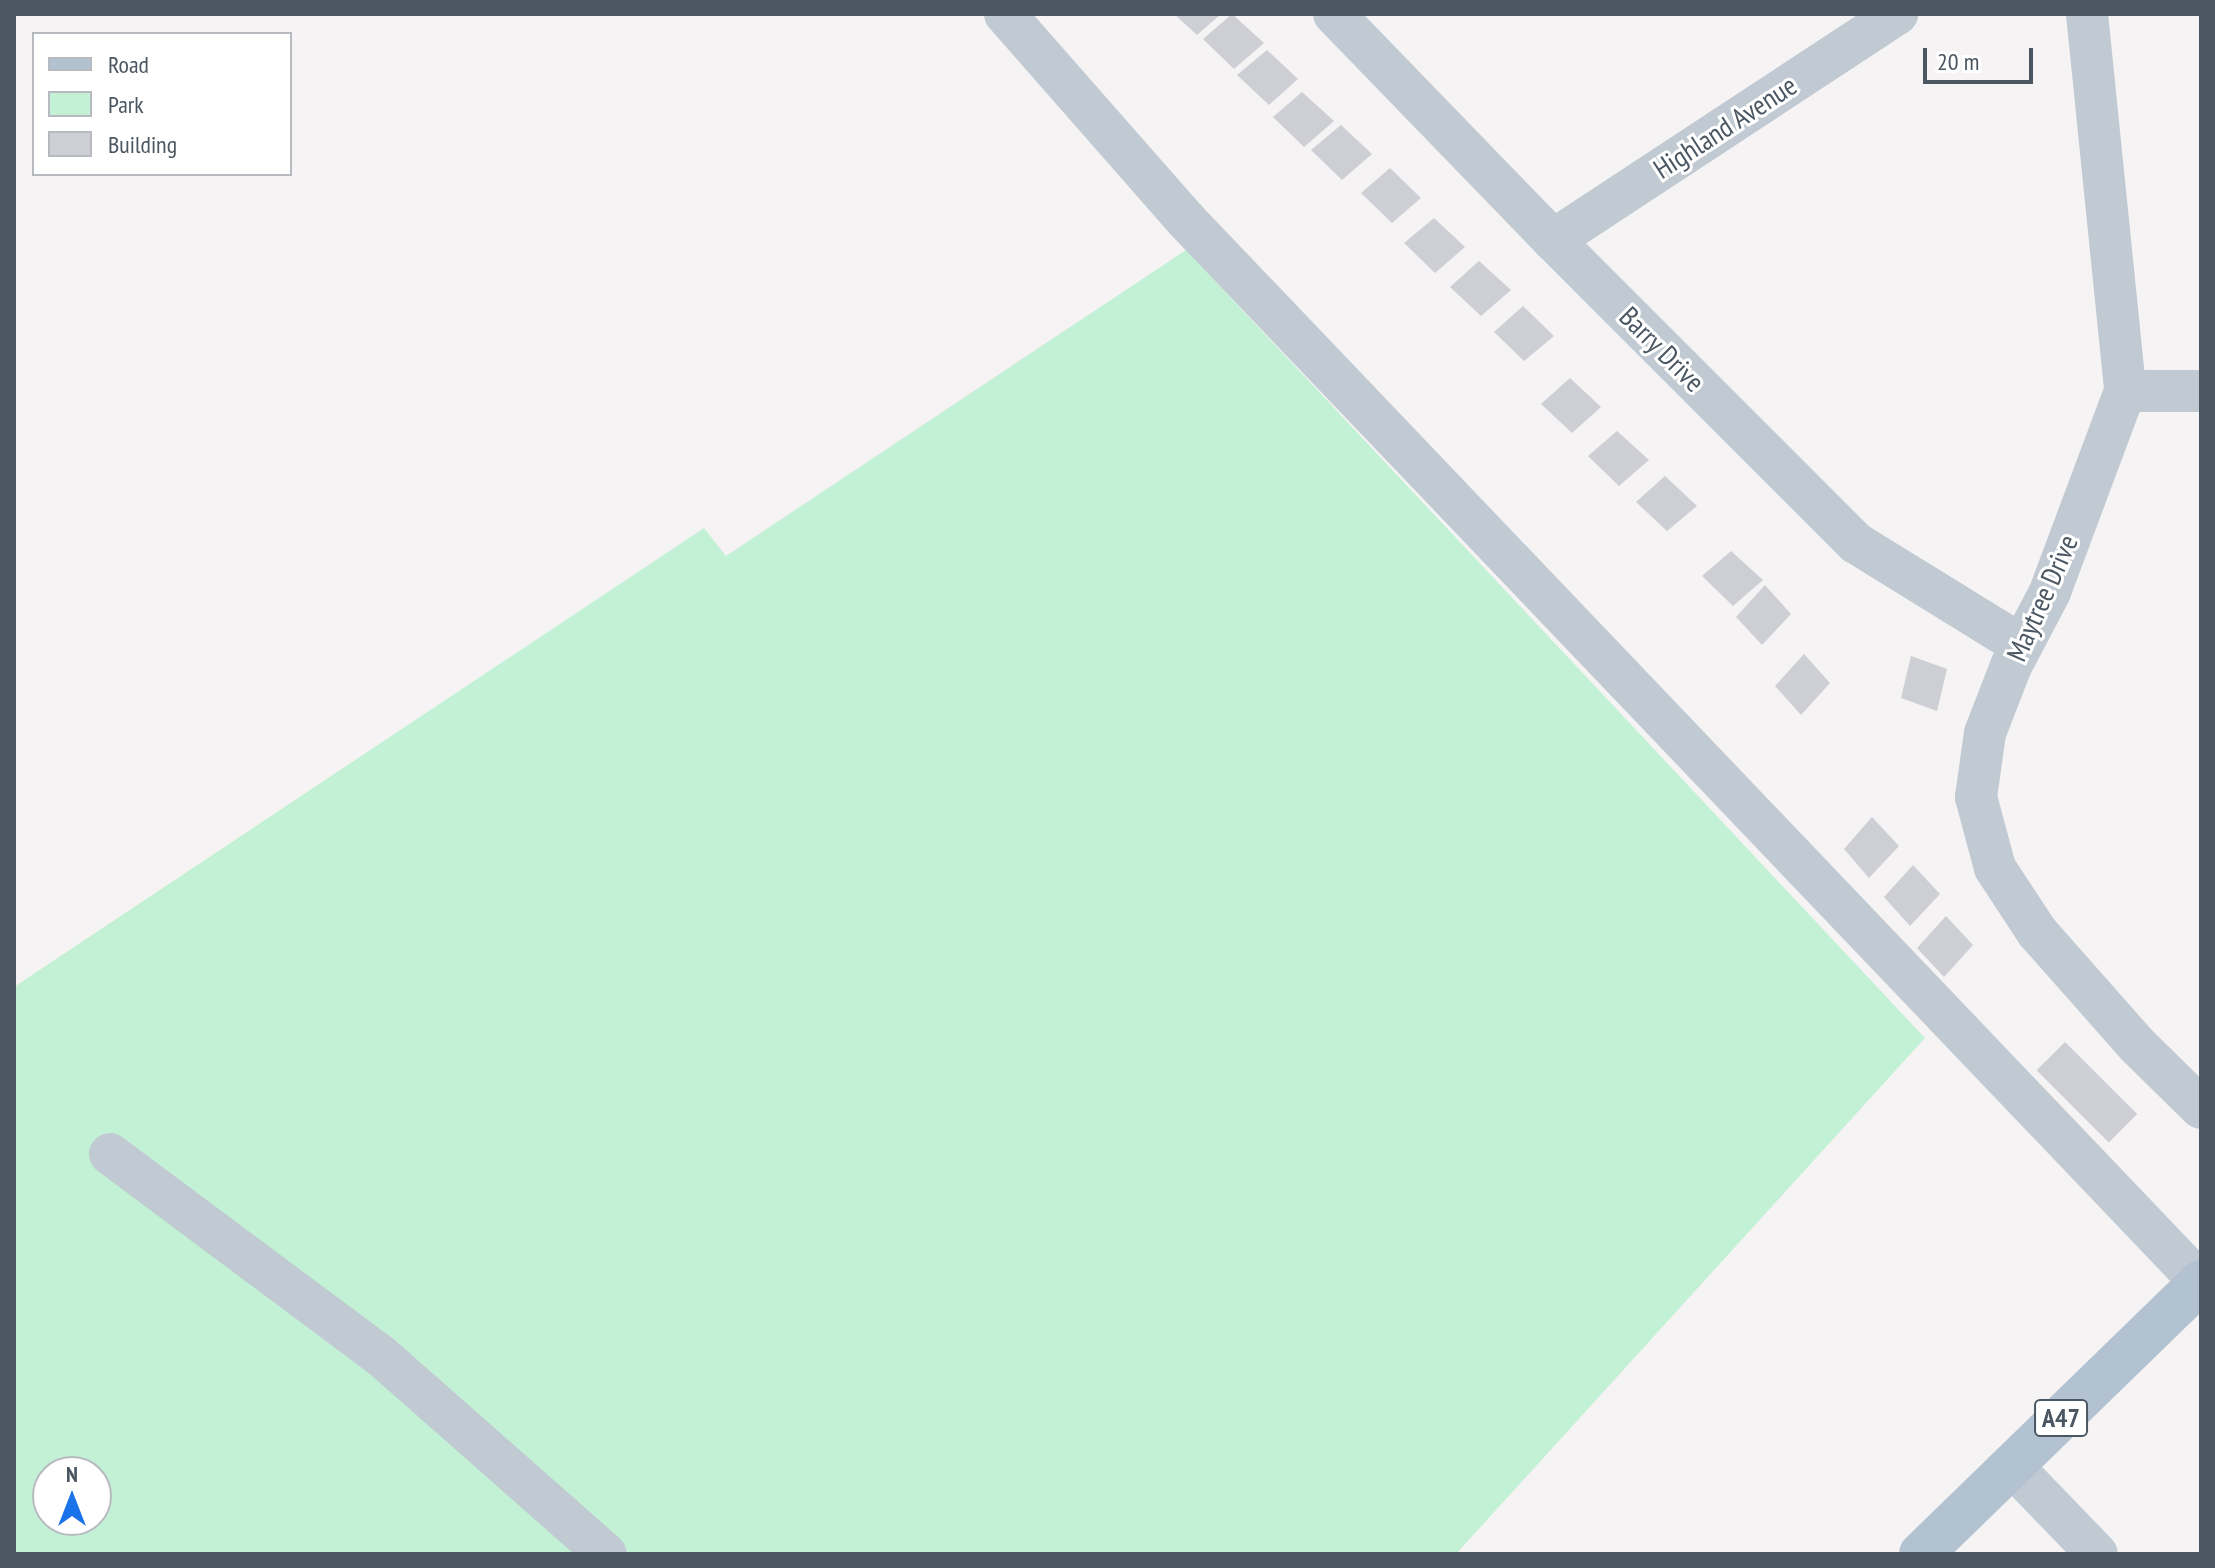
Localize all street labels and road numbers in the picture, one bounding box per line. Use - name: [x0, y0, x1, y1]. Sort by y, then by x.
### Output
- street label: Highland Avenue: [1647, 68, 1803, 186]
- street label: Barry Drive: [1612, 299, 1712, 399]
- street label: Maytree Drive: [1999, 530, 2085, 666]
- road number: A47: [2033, 1396, 2089, 1440]

